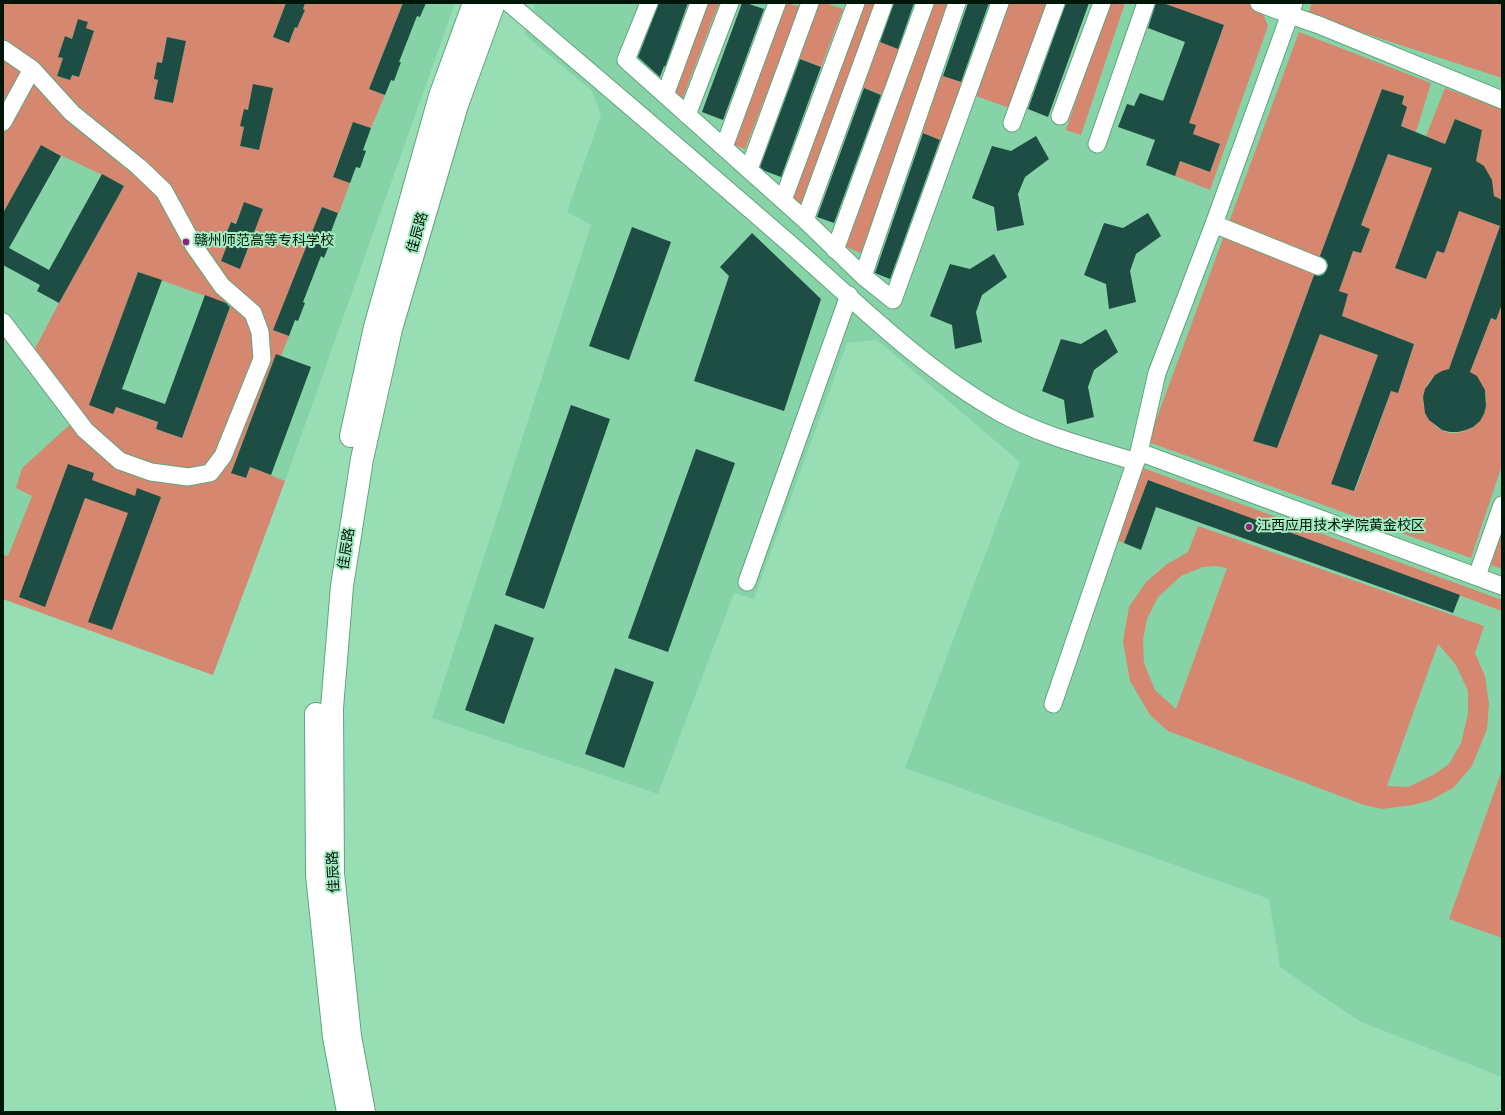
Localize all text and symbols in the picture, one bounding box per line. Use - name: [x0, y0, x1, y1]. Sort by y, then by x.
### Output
- street label: 佳辰路: [405, 210, 433, 256]
- place label: 赣州师范高等专科学校: [194, 234, 334, 250]
- marker: 赣州师范高等专科学校: [181, 237, 191, 247]
- place label: 江西应用技术学院黄金校区: [1257, 519, 1425, 535]
- marker: 江西应用技术学院黄金校区: [1244, 522, 1254, 532]
- street label: 佳辰路: [336, 527, 360, 571]
- street label: 佳辰路: [326, 851, 344, 893]

